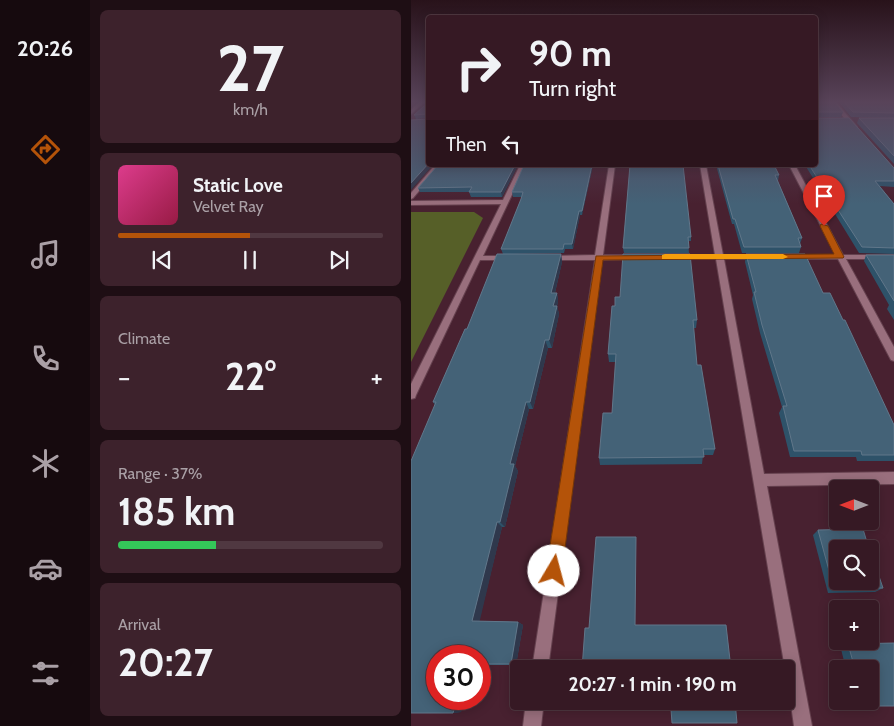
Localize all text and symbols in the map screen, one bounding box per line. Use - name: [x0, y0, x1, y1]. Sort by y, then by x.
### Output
- text: 27: [217, 28, 284, 107]
- text: 90 m: [529, 32, 612, 75]
- text: 20:26: [17, 35, 73, 62]
- icon: right: [446, 35, 511, 100]
- text: Turn right: [529, 75, 616, 102]
- text: km/h: [233, 100, 268, 119]
- icon: left: [497, 130, 525, 158]
- icon: directions: [28, 132, 63, 167]
- text: Then: [446, 133, 487, 156]
- text: Static Love: [193, 174, 283, 197]
- pin: [803, 175, 845, 226]
- icon: arrive: [810, 182, 838, 210]
- text: Velvet Ray: [193, 197, 264, 216]
- icon: music: [28, 237, 63, 272]
- icon: previous: [148, 246, 176, 274]
- icon: pause: [236, 246, 264, 274]
- icon: next: [325, 246, 353, 274]
- text: Climate: [118, 329, 170, 348]
- icon: phone: [28, 341, 63, 376]
- text: 22°: [225, 353, 276, 400]
- text: −: [118, 360, 130, 394]
- text: +: [371, 360, 383, 394]
- icon: climate: [28, 446, 63, 481]
- text: Range · 37%: [118, 464, 202, 483]
- north arrow: [829, 480, 879, 530]
- map controls: [829, 480, 879, 710]
- text: 185 km: [118, 488, 235, 535]
- button: search: [829, 540, 879, 590]
- position arrow: [527, 544, 579, 596]
- icon: car: [28, 551, 63, 586]
- button: +: [829, 600, 879, 650]
- text: Arrival: [118, 615, 161, 634]
- text: 20:27: [118, 639, 213, 686]
- speed limit sign: 30: [426, 645, 491, 710]
- icon: filters: [28, 656, 63, 691]
- button: −: [829, 660, 879, 710]
- text: 20:27 · 1 min · 190 m: [568, 673, 737, 696]

